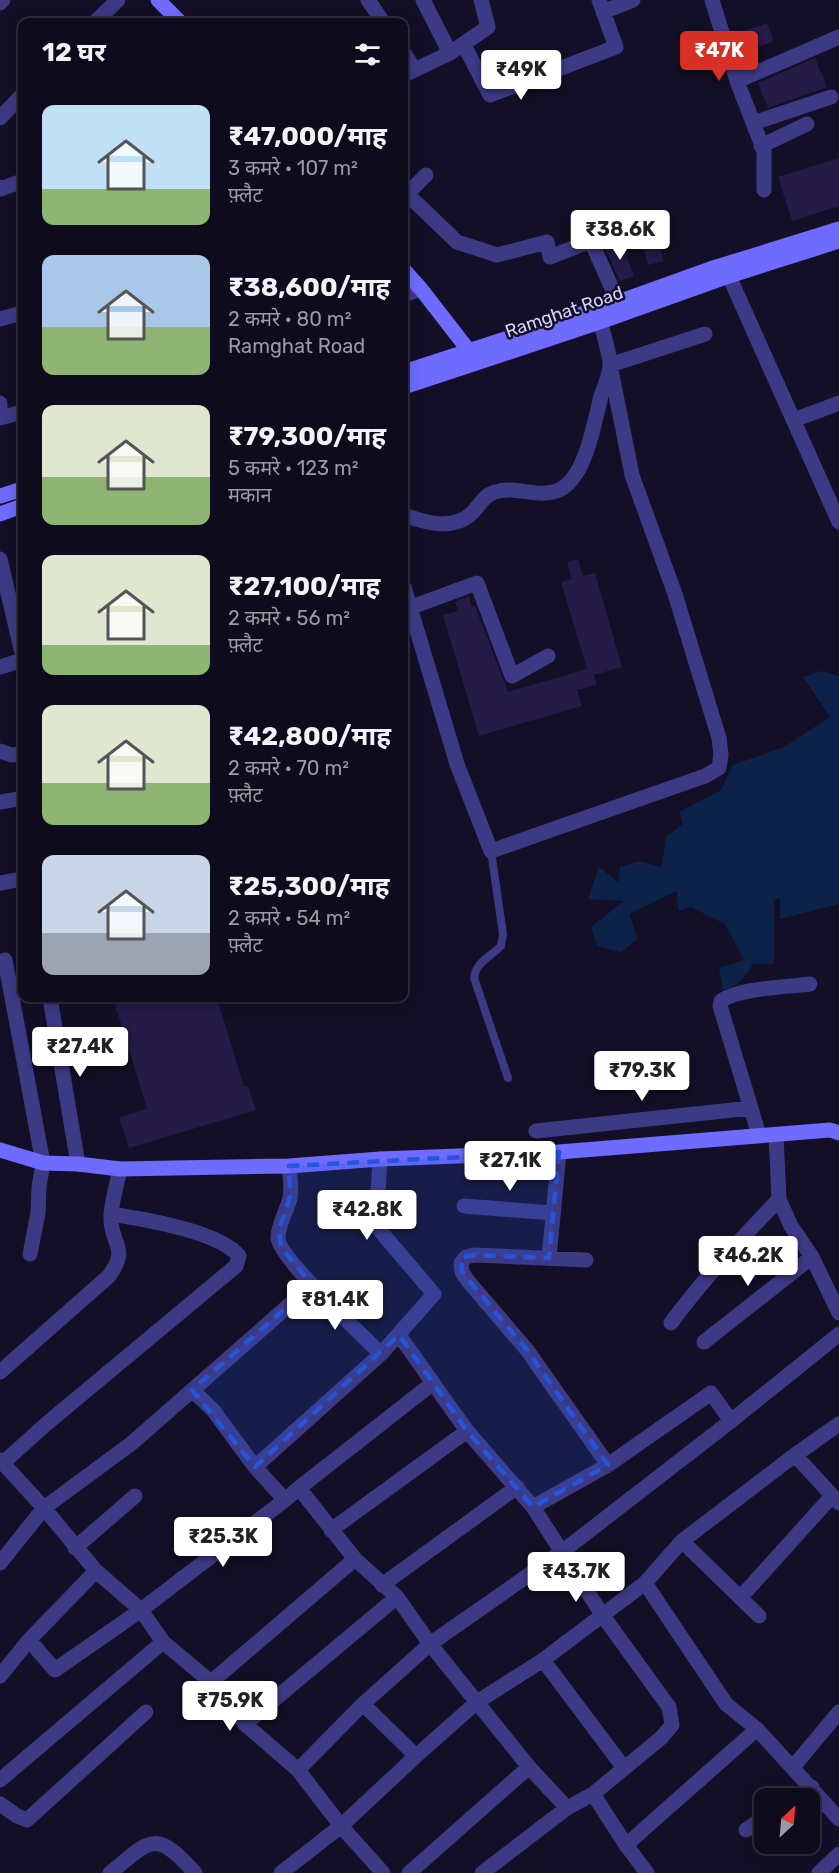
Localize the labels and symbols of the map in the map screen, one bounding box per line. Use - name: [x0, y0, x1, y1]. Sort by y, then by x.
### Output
- pin: ₹47K: [683, 31, 755, 82]
- pin: ₹49K: [485, 50, 557, 101]
- pin: ₹38.6K: [571, 210, 669, 261]
- street label: Ramghat Road: [502, 282, 626, 342]
- pin: ₹27.4K: [31, 1027, 129, 1078]
- pin: ₹79.3K: [593, 1051, 691, 1102]
- pin: ₹27.1K: [461, 1141, 559, 1192]
- pin: ₹42.8K: [318, 1190, 416, 1241]
- pin: ₹46.2K: [699, 1236, 797, 1287]
- pin: ₹81.4K: [286, 1280, 384, 1331]
- pin: ₹25.3K: [174, 1517, 272, 1568]
- pin: ₹43.7K: [527, 1552, 625, 1603]
- pin: ₹75.9K: [181, 1681, 279, 1732]
- north arrow: [754, 1788, 820, 1854]

